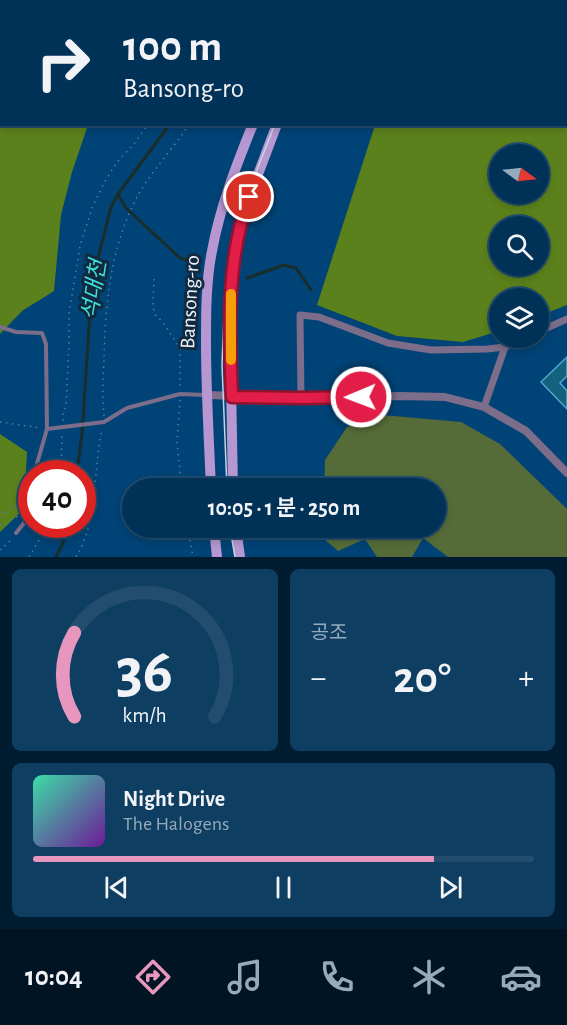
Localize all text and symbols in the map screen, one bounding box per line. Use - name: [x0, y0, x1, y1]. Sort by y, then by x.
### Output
- icon: right: [24, 24, 102, 102]
- text: 100 m: [123, 26, 222, 68]
- text: Bansong-ro: [123, 75, 244, 102]
- north arrow: [489, 144, 549, 204]
- map controls: [489, 144, 549, 348]
- pin: [223, 171, 274, 222]
- icon: arrive: [232, 180, 265, 213]
- button: search: [489, 216, 549, 276]
- street label: Bansong-ro: [177, 254, 203, 350]
- water label: 석대천: [77, 255, 110, 322]
- button: layers: [489, 288, 549, 348]
- position arrow: [329, 365, 393, 429]
- speed limit sign: 40: [18, 460, 96, 538]
- text: 10:05 · 1 분 · 250 m: [208, 497, 360, 519]
- text: 공조: [311, 623, 347, 643]
- text: 36: [116, 641, 173, 703]
- text: 20°: [393, 656, 451, 701]
- text: −: [311, 662, 326, 695]
- text: +: [518, 662, 534, 695]
- text: km/h: [123, 705, 167, 726]
- text: Night Drive: [123, 788, 225, 810]
- text: The Halogens: [123, 814, 229, 834]
- icon: previous: [100, 871, 133, 904]
- icon: pause: [267, 871, 300, 904]
- icon: next: [434, 871, 467, 904]
- icon: directions: [132, 956, 174, 998]
- icon: music: [224, 956, 266, 998]
- icon: phone: [316, 956, 358, 998]
- icon: climate: [408, 956, 450, 998]
- icon: car: [500, 956, 542, 998]
- text: 10:04: [25, 963, 83, 990]

